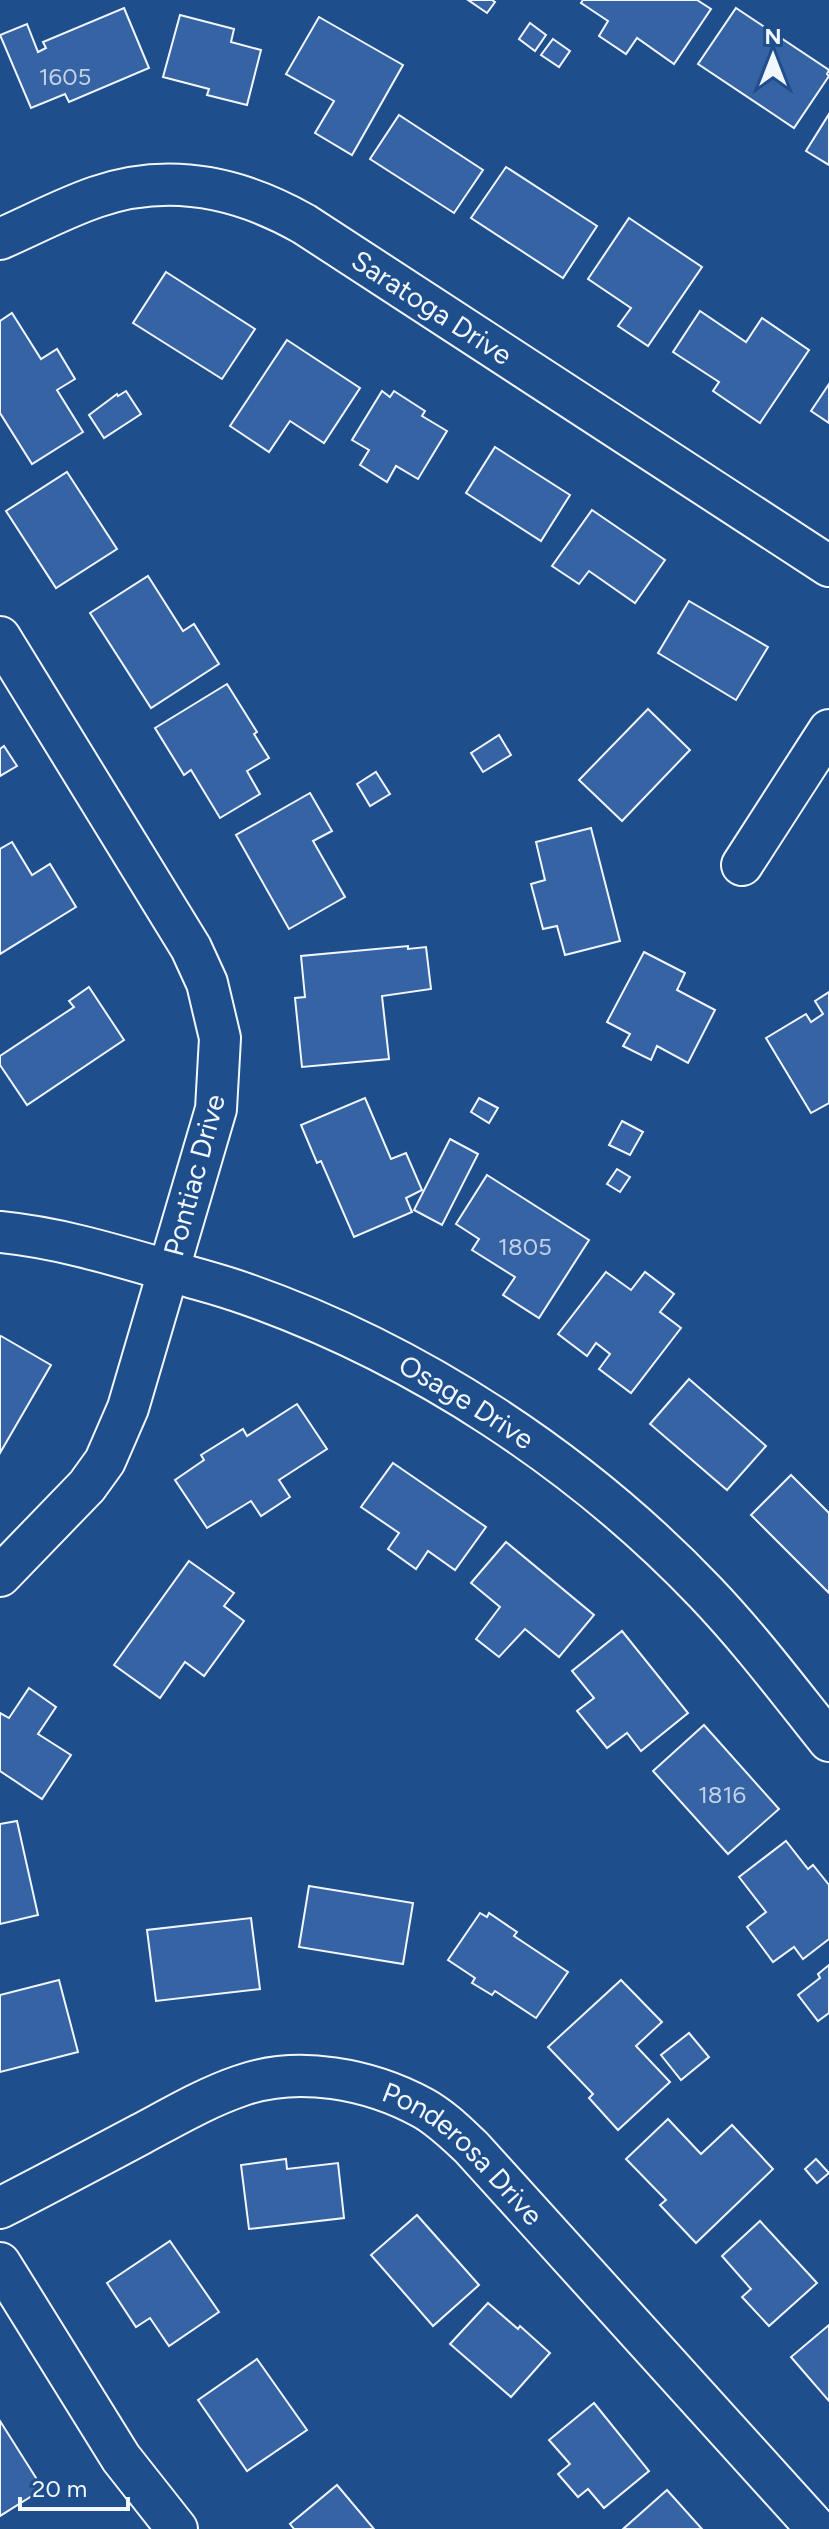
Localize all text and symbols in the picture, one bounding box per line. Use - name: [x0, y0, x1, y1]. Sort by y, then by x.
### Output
- north arrow: [733, 16, 813, 96]
- text: N: [764, 23, 782, 50]
- house number: 1605: [39, 62, 91, 91]
- street label: Saratoga Drive: [345, 243, 518, 372]
- street label: Pontiac Drive: [156, 1090, 232, 1260]
- house number: 1805: [498, 1232, 552, 1261]
- street label: Osage Drive: [393, 1347, 541, 1456]
- house number: 1816: [698, 1780, 746, 1809]
- street label: Ponderosa Drive: [378, 2075, 550, 2232]
- scale bar: [20, 2461, 128, 2511]
- text: 20 m: [32, 2474, 87, 2503]

